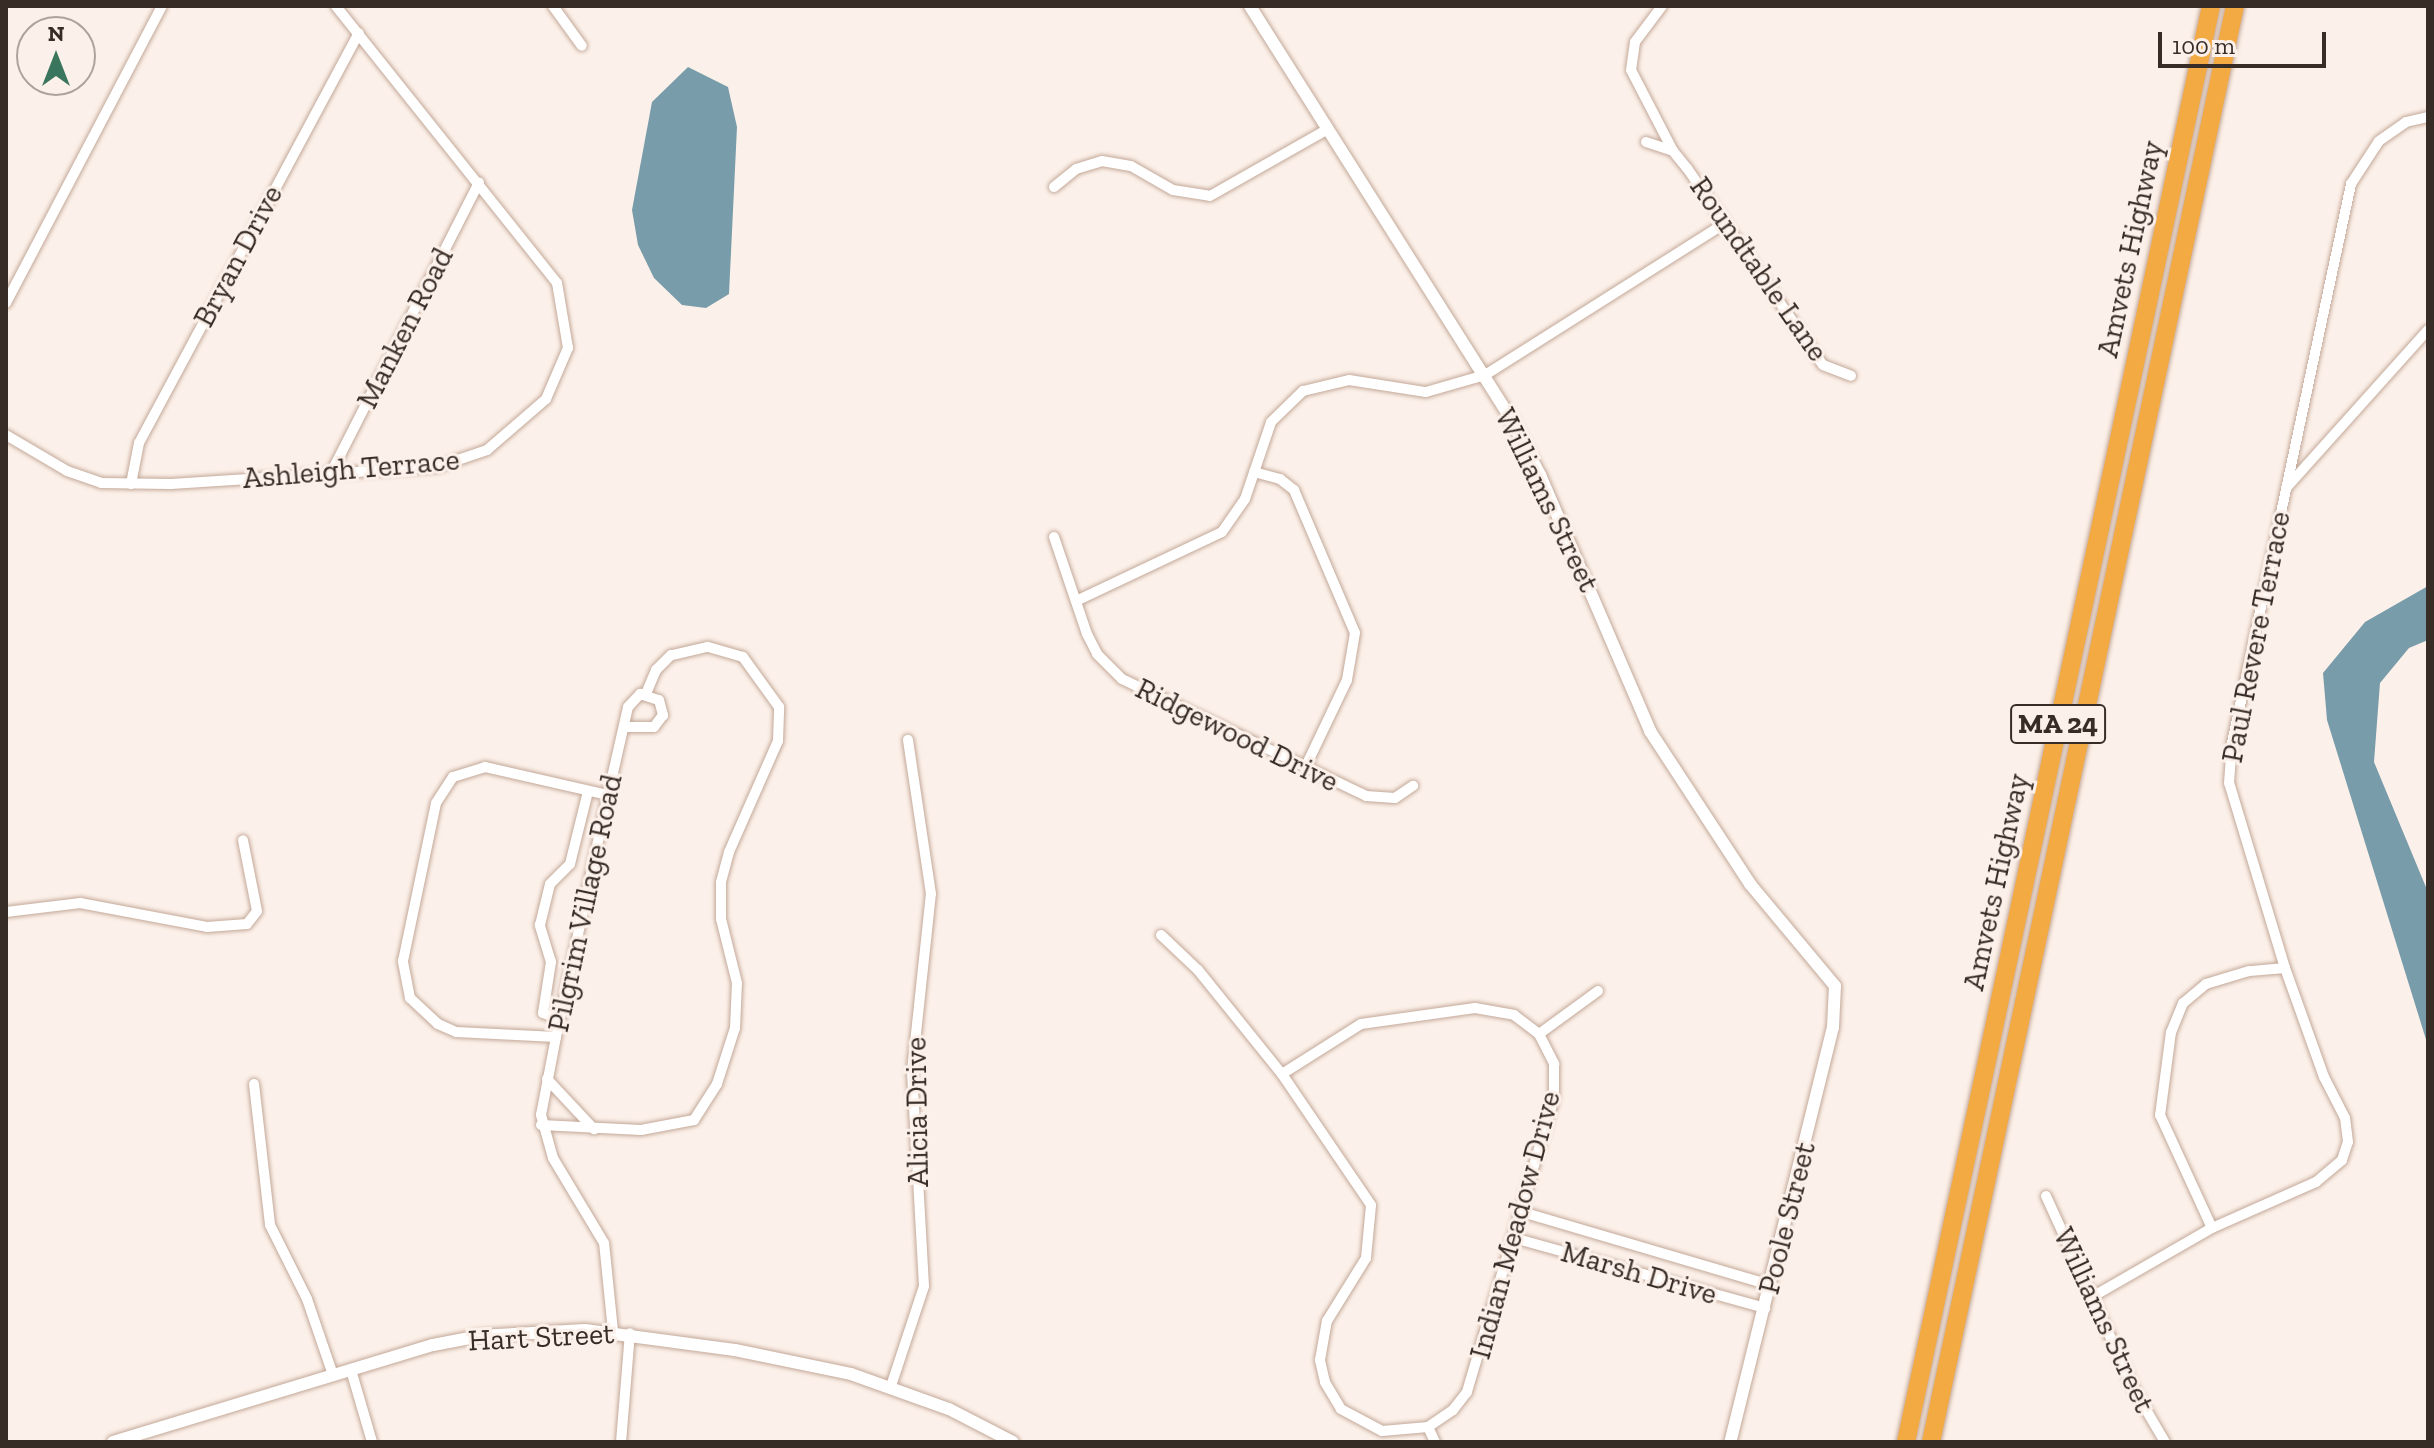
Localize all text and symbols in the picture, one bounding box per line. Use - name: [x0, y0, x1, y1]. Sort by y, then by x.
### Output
- north arrow: [16, 16, 96, 96]
- scale bar: [2162, 16, 2330, 66]
- text: N: [48, 20, 64, 47]
- text: 100 m: [2172, 31, 2235, 60]
- street label: Amvets Highway: [2089, 137, 2171, 361]
- street label: Roundtable Lane: [1682, 170, 1836, 368]
- street label: Bryan Drive: [186, 179, 290, 333]
- street label: Manken Road: [349, 242, 461, 414]
- street label: Williams Street: [1487, 402, 1607, 598]
- street label: Ashleigh Terrace: [241, 442, 461, 496]
- street label: Paul Revere Terrace: [2214, 508, 2298, 766]
- street label: Ridgewood Drive: [1130, 670, 1344, 800]
- road number: MA 24: [2008, 700, 2108, 748]
- street label: Pilgrim Village Road: [540, 770, 630, 1036]
- street label: Amvets Highway: [1955, 770, 2037, 994]
- street label: Alicia Drive: [898, 1037, 936, 1187]
- street label: Indian Meadow Drive: [1462, 1087, 1568, 1363]
- street label: Poole Street: [1751, 1138, 1823, 1298]
- street label: Williams Street: [2045, 1222, 2163, 1418]
- street label: Marsh Drive: [1557, 1234, 1721, 1312]
- street label: Hart Street: [467, 1315, 615, 1359]

